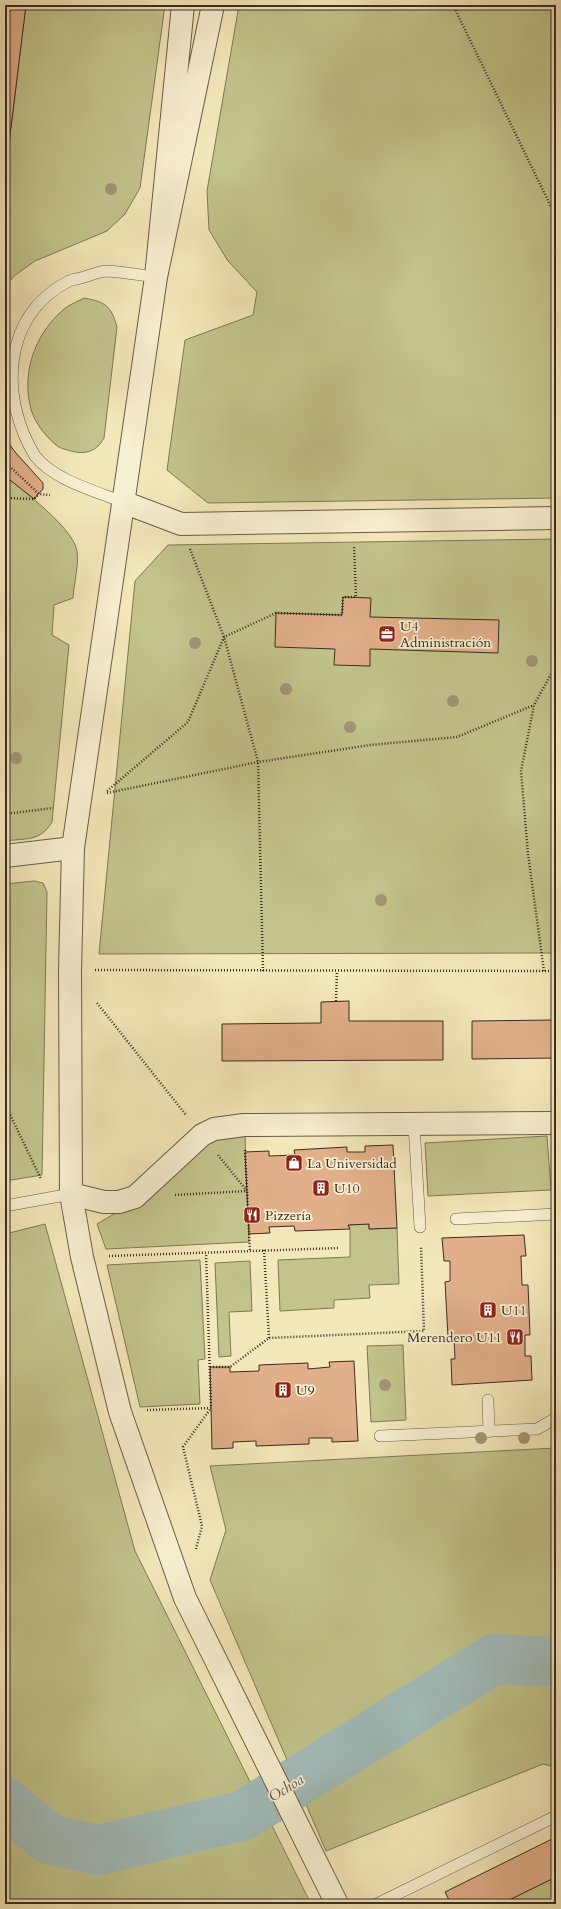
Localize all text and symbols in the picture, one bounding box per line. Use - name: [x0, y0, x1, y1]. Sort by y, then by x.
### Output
- place label: U4 Administración: [400, 617, 491, 652]
- office icon: U4 Administración: [377, 624, 397, 644]
- shop icon: La Universidad: [284, 1153, 304, 1173]
- place label: La Universidad: [307, 1154, 397, 1173]
- building icon: U10: [311, 1178, 331, 1198]
- place label: U10: [334, 1179, 360, 1198]
- restaurant icon: Pizzería: [242, 1205, 262, 1225]
- place label: Pizzería: [265, 1206, 311, 1225]
- building icon: U11: [478, 1300, 498, 1320]
- place label: U11: [501, 1301, 527, 1320]
- restaurant icon: Merendero U11: [505, 1327, 525, 1347]
- place label: Merendero U11: [407, 1328, 502, 1347]
- building icon: U9: [273, 1380, 293, 1400]
- place label: U9: [296, 1381, 315, 1400]
- water label: Ochoa: [265, 1769, 308, 1807]

